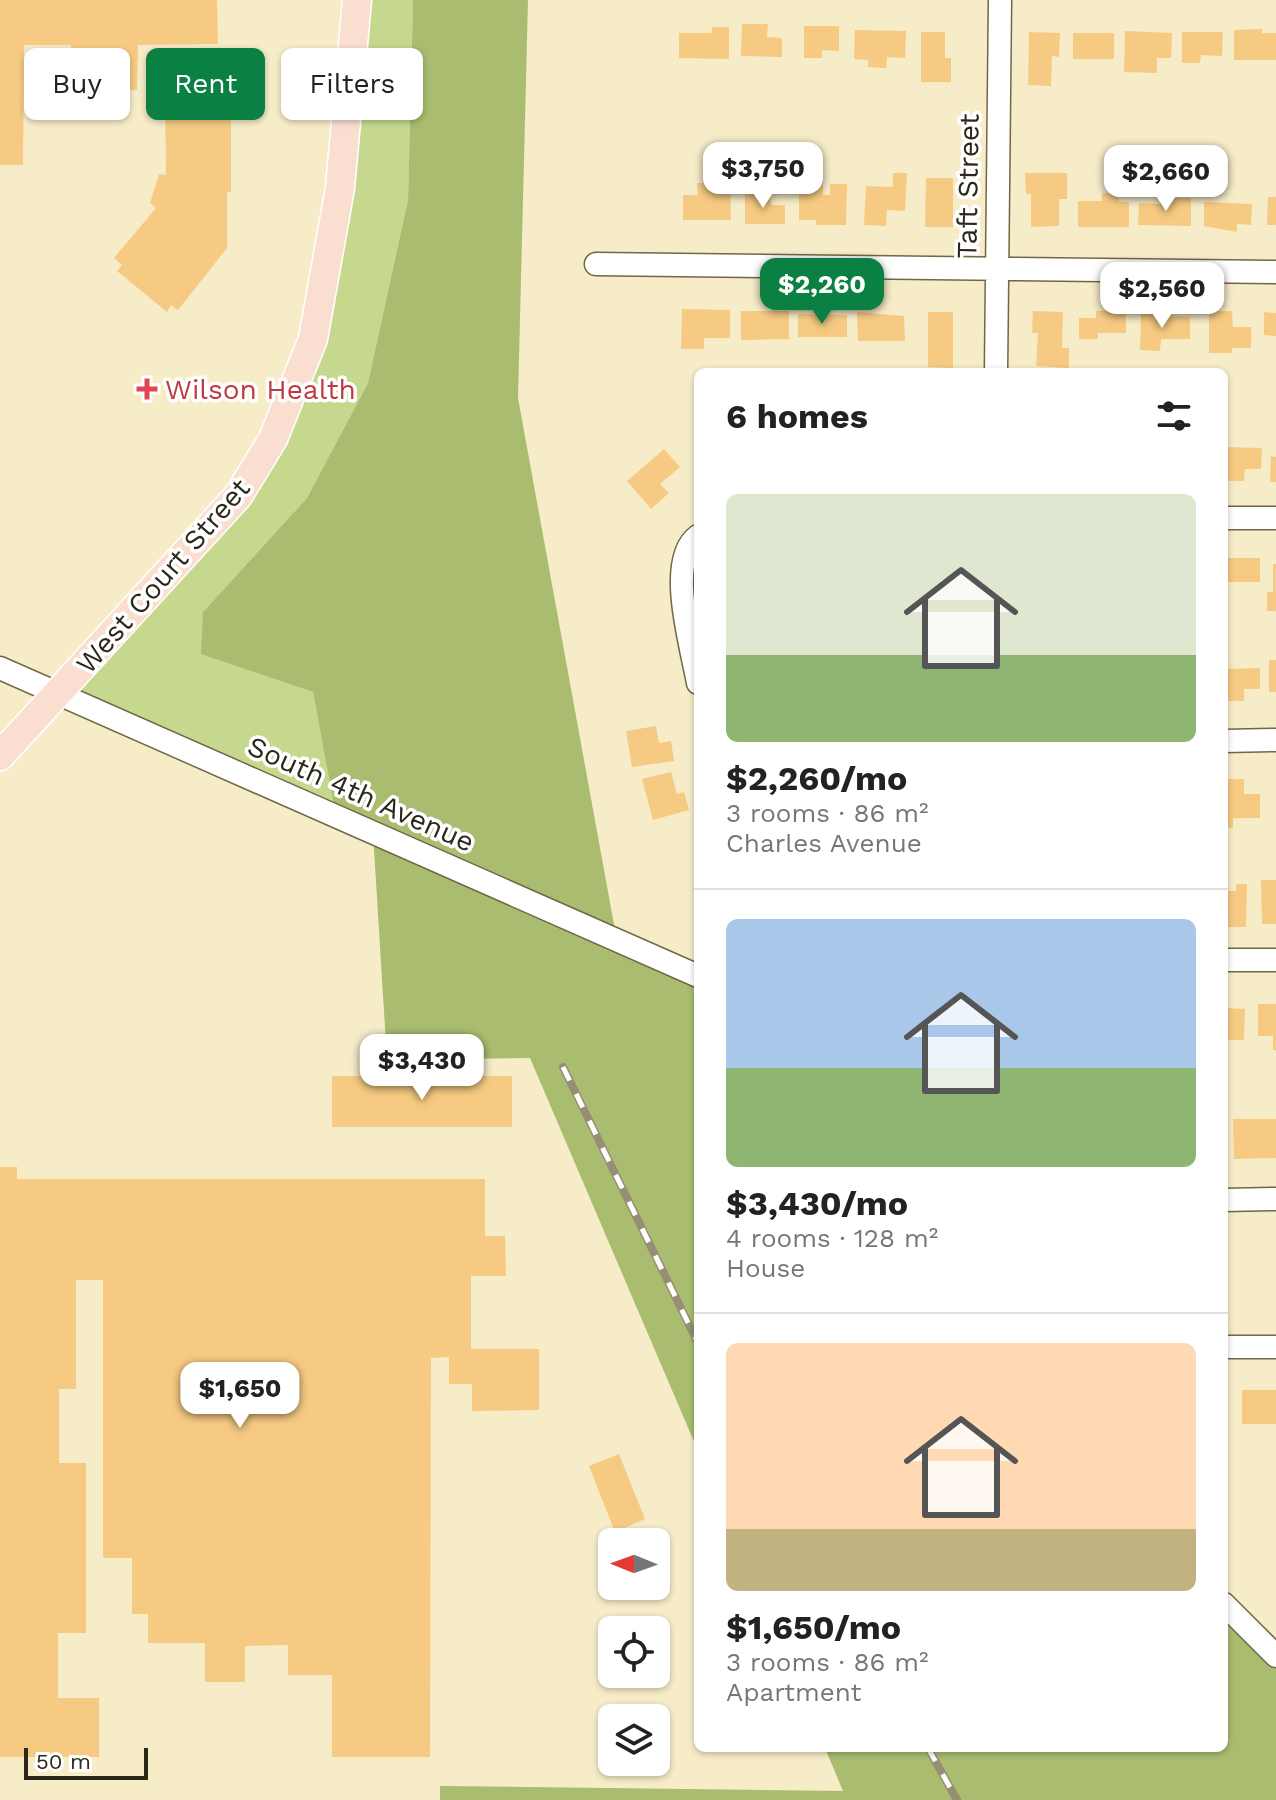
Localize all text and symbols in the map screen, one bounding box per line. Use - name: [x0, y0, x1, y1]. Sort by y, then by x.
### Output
- chip: Buy: [24, 48, 130, 120]
- chip: Rent: [146, 48, 265, 120]
- chip: Filters: [281, 48, 423, 120]
- street label: Taft Street: [950, 113, 986, 259]
- pin: $3,750: [698, 142, 828, 210]
- pin: $2,660: [1101, 145, 1231, 213]
- text: $3,750: [721, 153, 805, 183]
- text: $2,660: [1122, 156, 1210, 186]
- pin: $2,260: [757, 258, 887, 326]
- pin: $2,560: [1097, 262, 1227, 330]
- text: $2,260: [778, 269, 866, 299]
- text: $2,560: [1118, 273, 1206, 303]
- place label: Wilson Health: [165, 373, 356, 406]
- marker: Wilson Health: [136, 378, 158, 400]
- icon: filters: [1152, 394, 1196, 438]
- text: 6 homes: [726, 396, 868, 436]
- street label: West Court Street: [69, 472, 257, 680]
- icon: home: [889, 546, 1033, 690]
- street label: South 4th Avenue: [243, 729, 479, 859]
- text: $2,260/mo: [726, 758, 907, 798]
- text: 3 rooms · 86 m²: [726, 798, 928, 828]
- text: Charles Avenue: [726, 828, 922, 858]
- icon: home: [889, 971, 1033, 1115]
- pin: $3,430: [357, 1034, 487, 1102]
- text: $3,430: [378, 1045, 466, 1075]
- text: $3,430/mo: [726, 1183, 908, 1223]
- text: 4 rooms · 128 m²: [726, 1223, 938, 1253]
- text: House: [726, 1253, 805, 1283]
- pin: $1,650: [175, 1362, 305, 1430]
- text: $1,650: [198, 1373, 282, 1403]
- icon: home: [889, 1395, 1033, 1539]
- north arrow: [598, 1528, 670, 1600]
- map controls: [598, 1528, 670, 1776]
- text: $1,650/mo: [726, 1607, 901, 1647]
- button: locate: [598, 1616, 670, 1688]
- text: 3 rooms · 86 m²: [726, 1647, 928, 1677]
- text: Apartment: [726, 1677, 862, 1707]
- button: layers: [598, 1704, 670, 1776]
- scale bar: [24, 1744, 148, 1780]
- text: 50 m: [36, 1749, 91, 1774]

